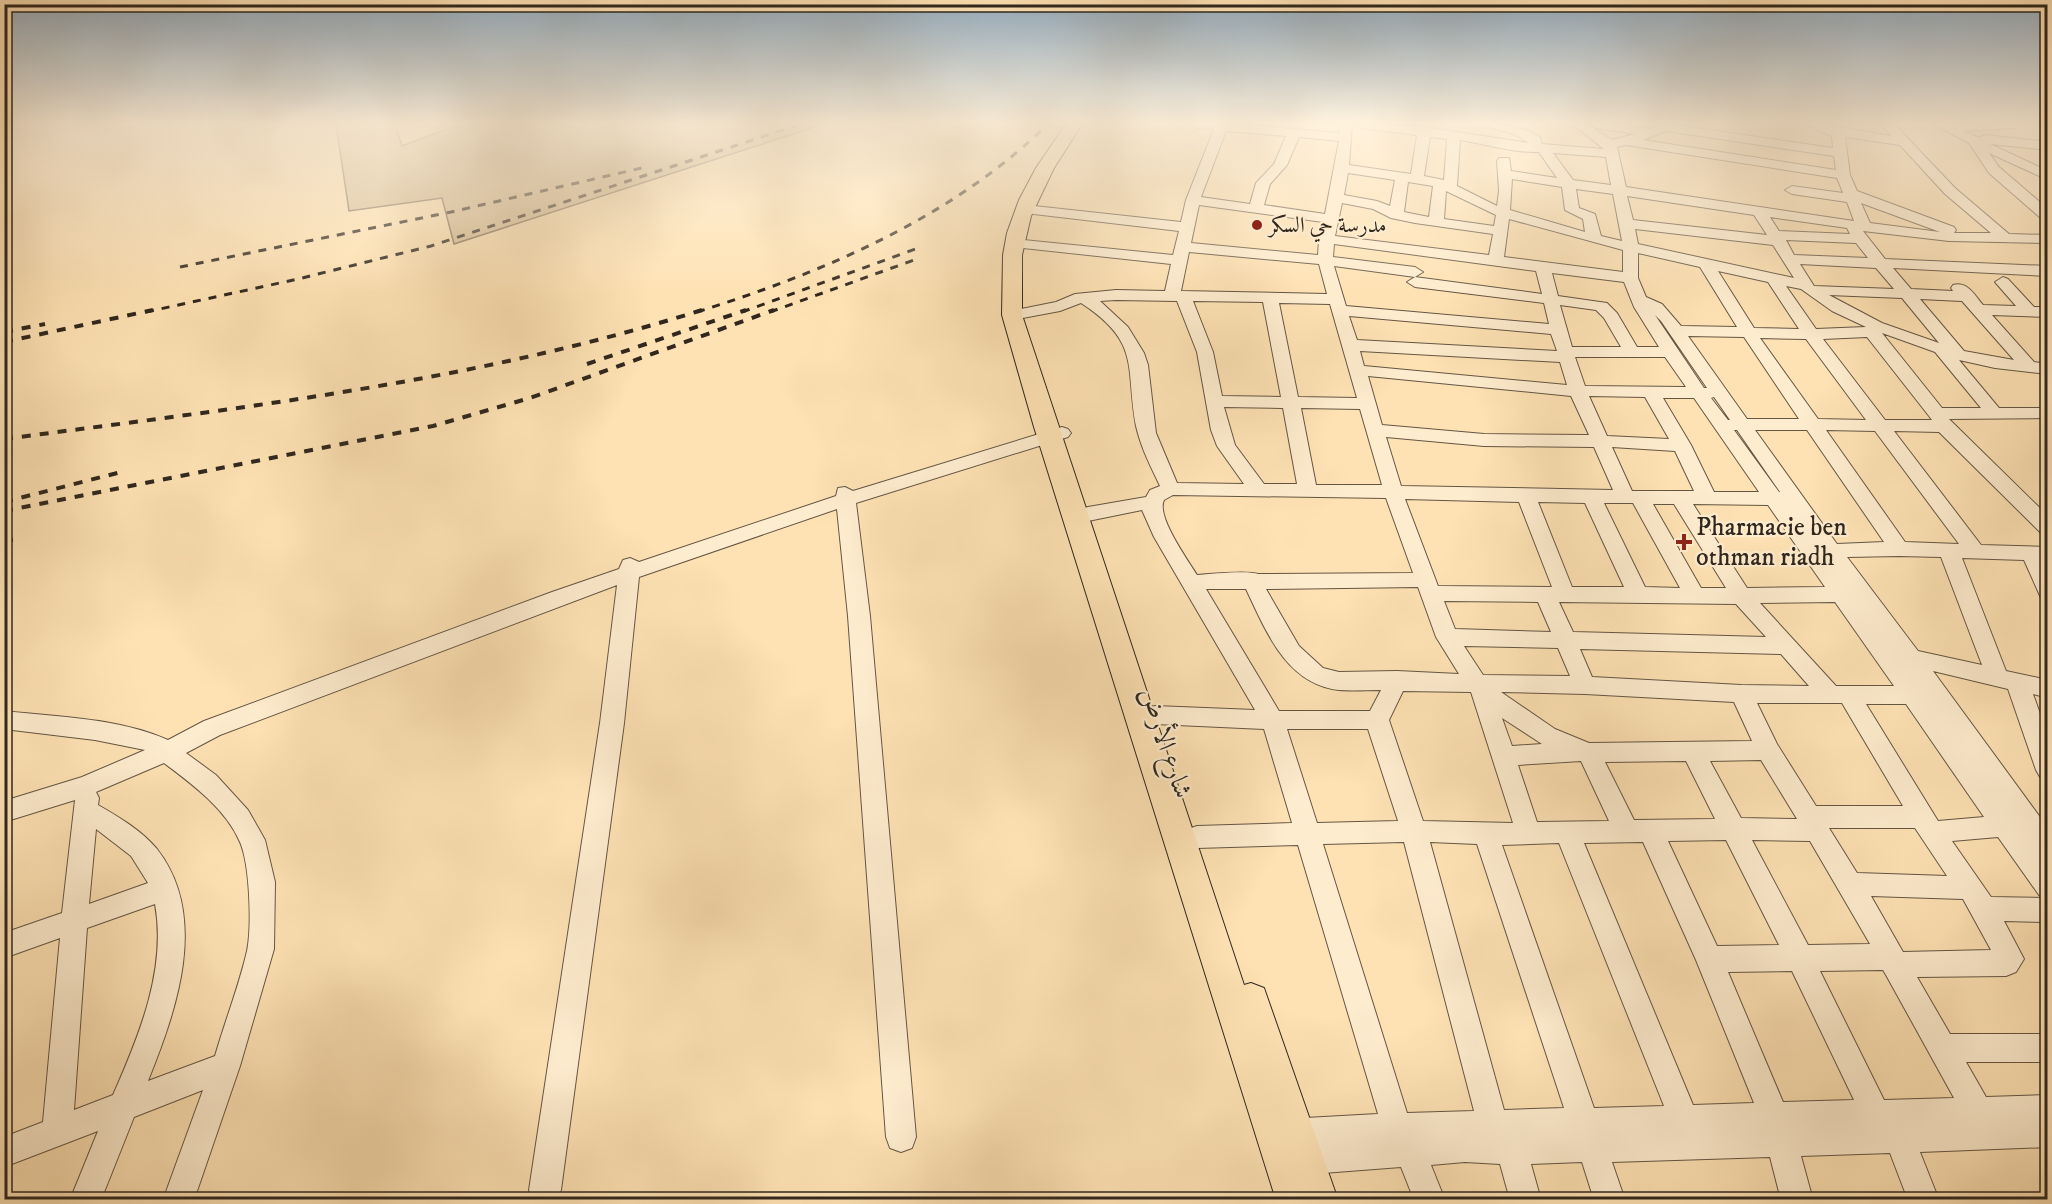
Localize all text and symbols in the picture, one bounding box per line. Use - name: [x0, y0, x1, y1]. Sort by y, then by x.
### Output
- place label: مدرسة حي السكر: [1267, 212, 1387, 243]
- marker: مدرسة حي السكر: [1250, 218, 1264, 232]
- place label: Pharmacie ben othman riadh: [1696, 511, 1847, 574]
- marker: Pharmacie ben othman riadh: [1677, 535, 1691, 549]
- street label: شارع الأرض: [1127, 682, 1202, 804]

